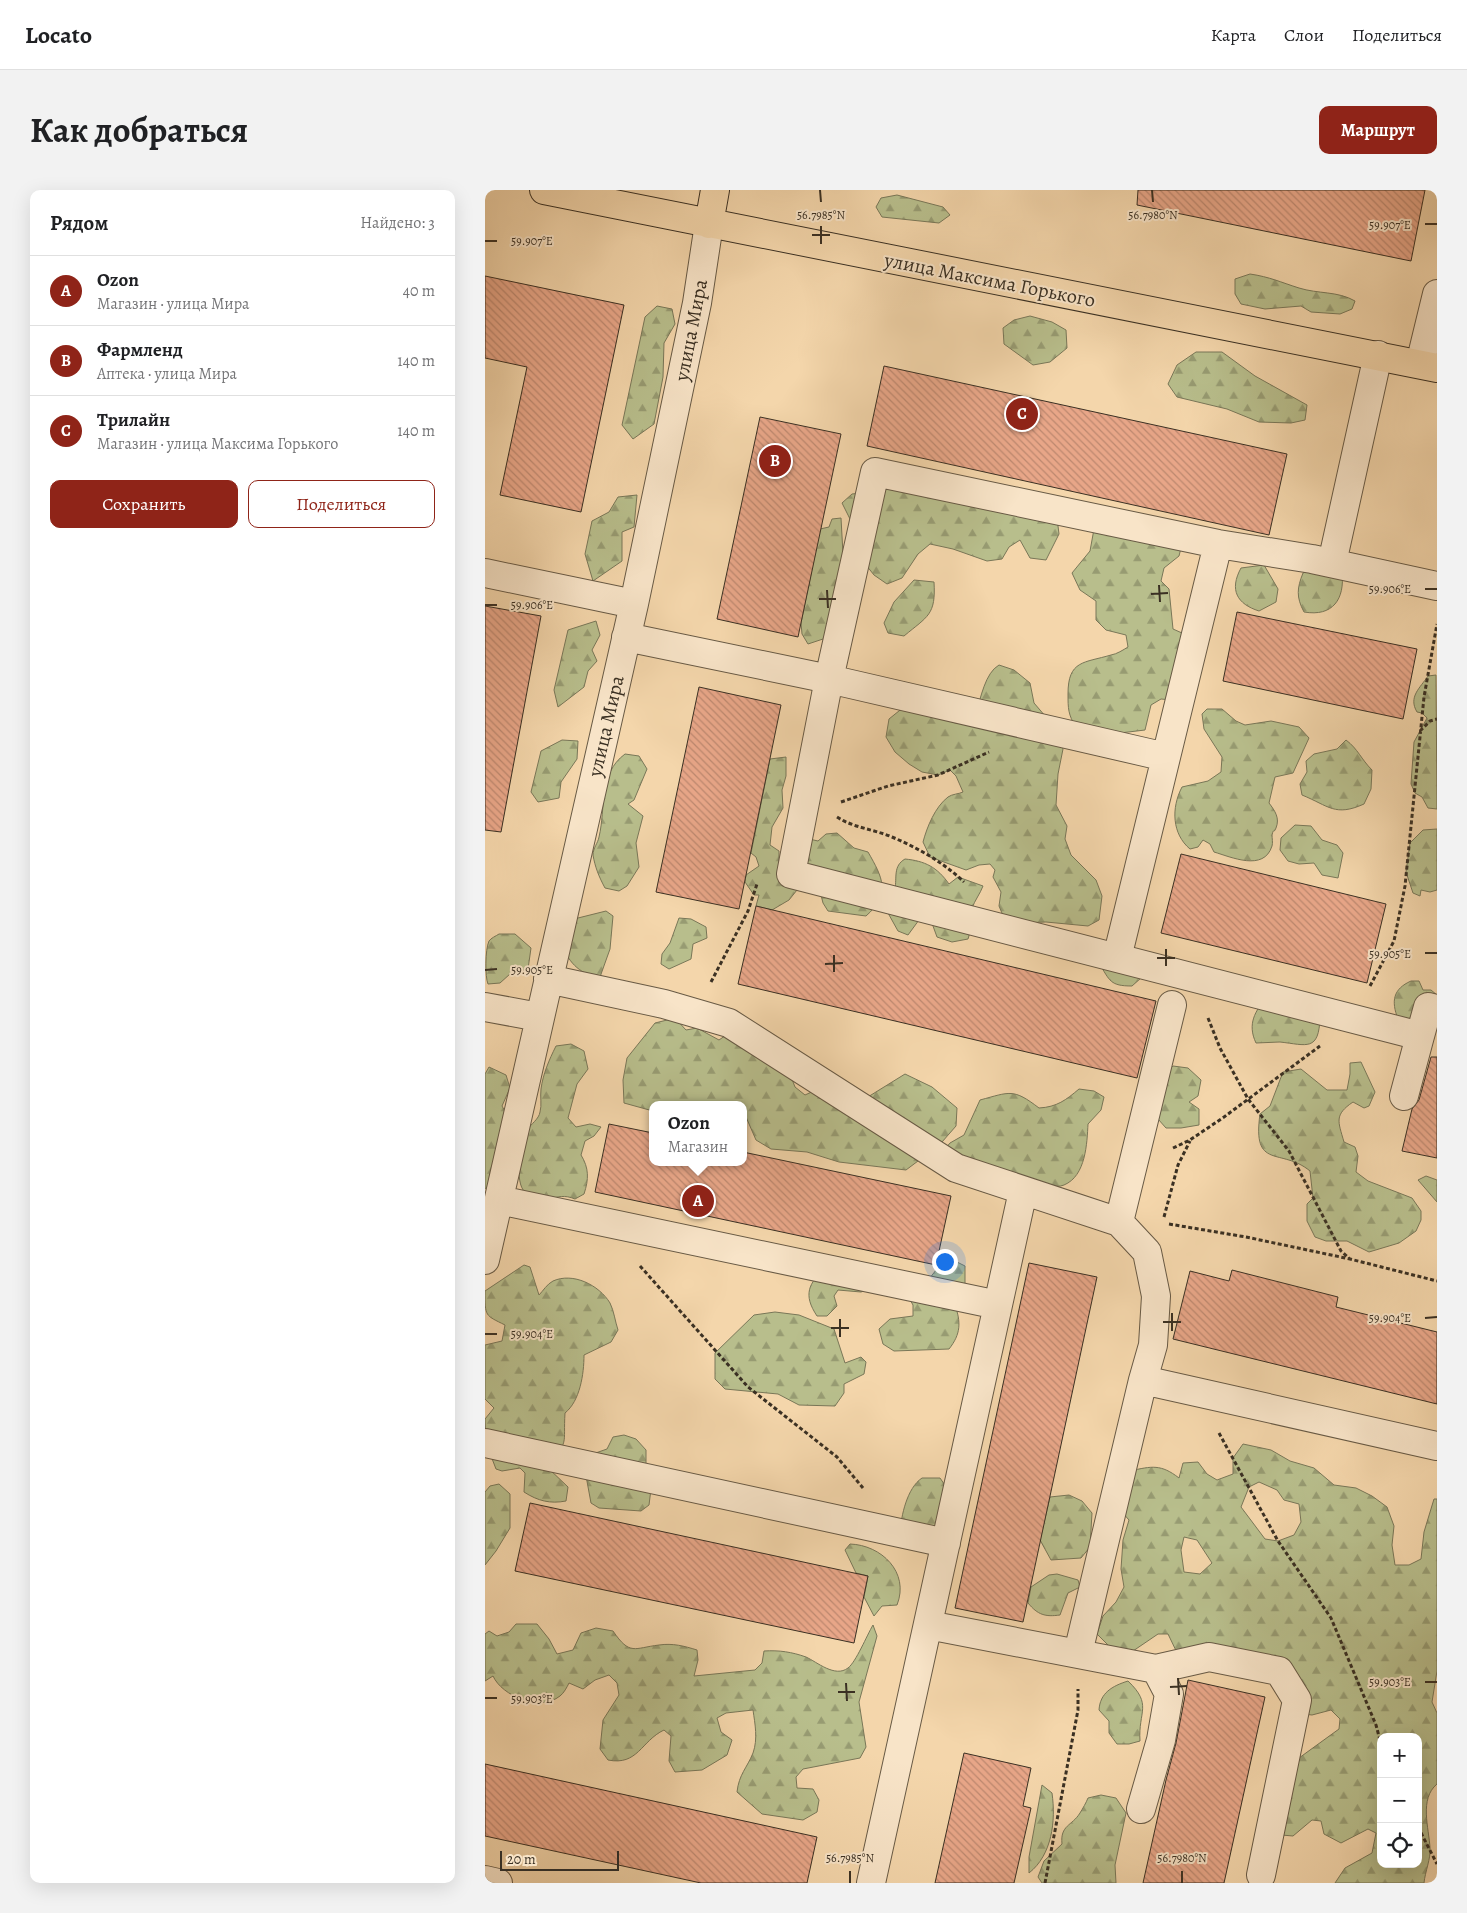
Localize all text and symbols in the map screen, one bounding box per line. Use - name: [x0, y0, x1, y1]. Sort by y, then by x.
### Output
- text: Locato: [25, 19, 92, 51]
- text: Карта: [1211, 23, 1256, 47]
- text: Слои: [1284, 23, 1324, 47]
- text: Поделиться: [1352, 23, 1442, 47]
- text: Как добраться: [30, 106, 248, 154]
- button: Маршрут: [1319, 106, 1437, 154]
- text: 56.7985°N: [797, 207, 845, 223]
- text: 56.7980°N: [1128, 207, 1178, 223]
- text: Рядом: [50, 209, 108, 237]
- text: Найдено: 3: [360, 212, 435, 234]
- text: 59.907°E: [1369, 217, 1411, 233]
- text: 59.907°E: [511, 233, 553, 249]
- street label: улица Максима Горького: [881, 246, 1098, 314]
- text: Ozon: [97, 267, 139, 293]
- street label: улица Мира: [668, 276, 714, 384]
- text: A: [61, 280, 71, 302]
- text: 40 m: [403, 280, 435, 302]
- text: Магазин · улица Мира: [97, 293, 249, 315]
- text: Фармленд: [97, 337, 183, 363]
- text: B: [61, 350, 71, 372]
- text: 140 m: [397, 350, 435, 372]
- text: Аптека · улица Мира: [97, 363, 237, 385]
- pin: C: [1006, 395, 1038, 433]
- text: Трилайн: [97, 407, 170, 433]
- text: C: [61, 420, 71, 442]
- text: 140 m: [397, 420, 435, 442]
- text: Магазин · улица Максима Горького: [97, 433, 338, 455]
- pin: B: [759, 442, 791, 480]
- button: Сохранить: [50, 480, 238, 528]
- button: Поделиться: [248, 480, 435, 528]
- text: 59.906°E: [1369, 581, 1411, 597]
- text: 59.906°E: [511, 597, 553, 613]
- street label: улица Мира: [581, 672, 631, 780]
- text: 59.905°E: [1369, 946, 1411, 962]
- text: 59.905°E: [511, 962, 553, 978]
- popup: [649, 1101, 747, 1166]
- text: Ozon: [668, 1110, 710, 1136]
- text: Магазин: [668, 1136, 728, 1158]
- pin: A: [682, 1182, 714, 1220]
- your location: [932, 1249, 958, 1275]
- text: 59.904°E: [1369, 1310, 1411, 1326]
- text: 59.904°E: [511, 1326, 553, 1342]
- text: 59.903°E: [1369, 1674, 1411, 1690]
- text: 59.903°E: [511, 1691, 553, 1707]
- map controls: [1377, 1733, 1422, 1868]
- button: +: [1377, 1733, 1422, 1778]
- button: −: [1377, 1778, 1422, 1823]
- button: locate: [1377, 1823, 1422, 1868]
- scale bar: [500, 1848, 619, 1871]
- text: 20 m: [507, 1850, 536, 1869]
- text: 56.7985°N: [826, 1850, 874, 1866]
- text: 56.7980°N: [1157, 1850, 1207, 1866]

